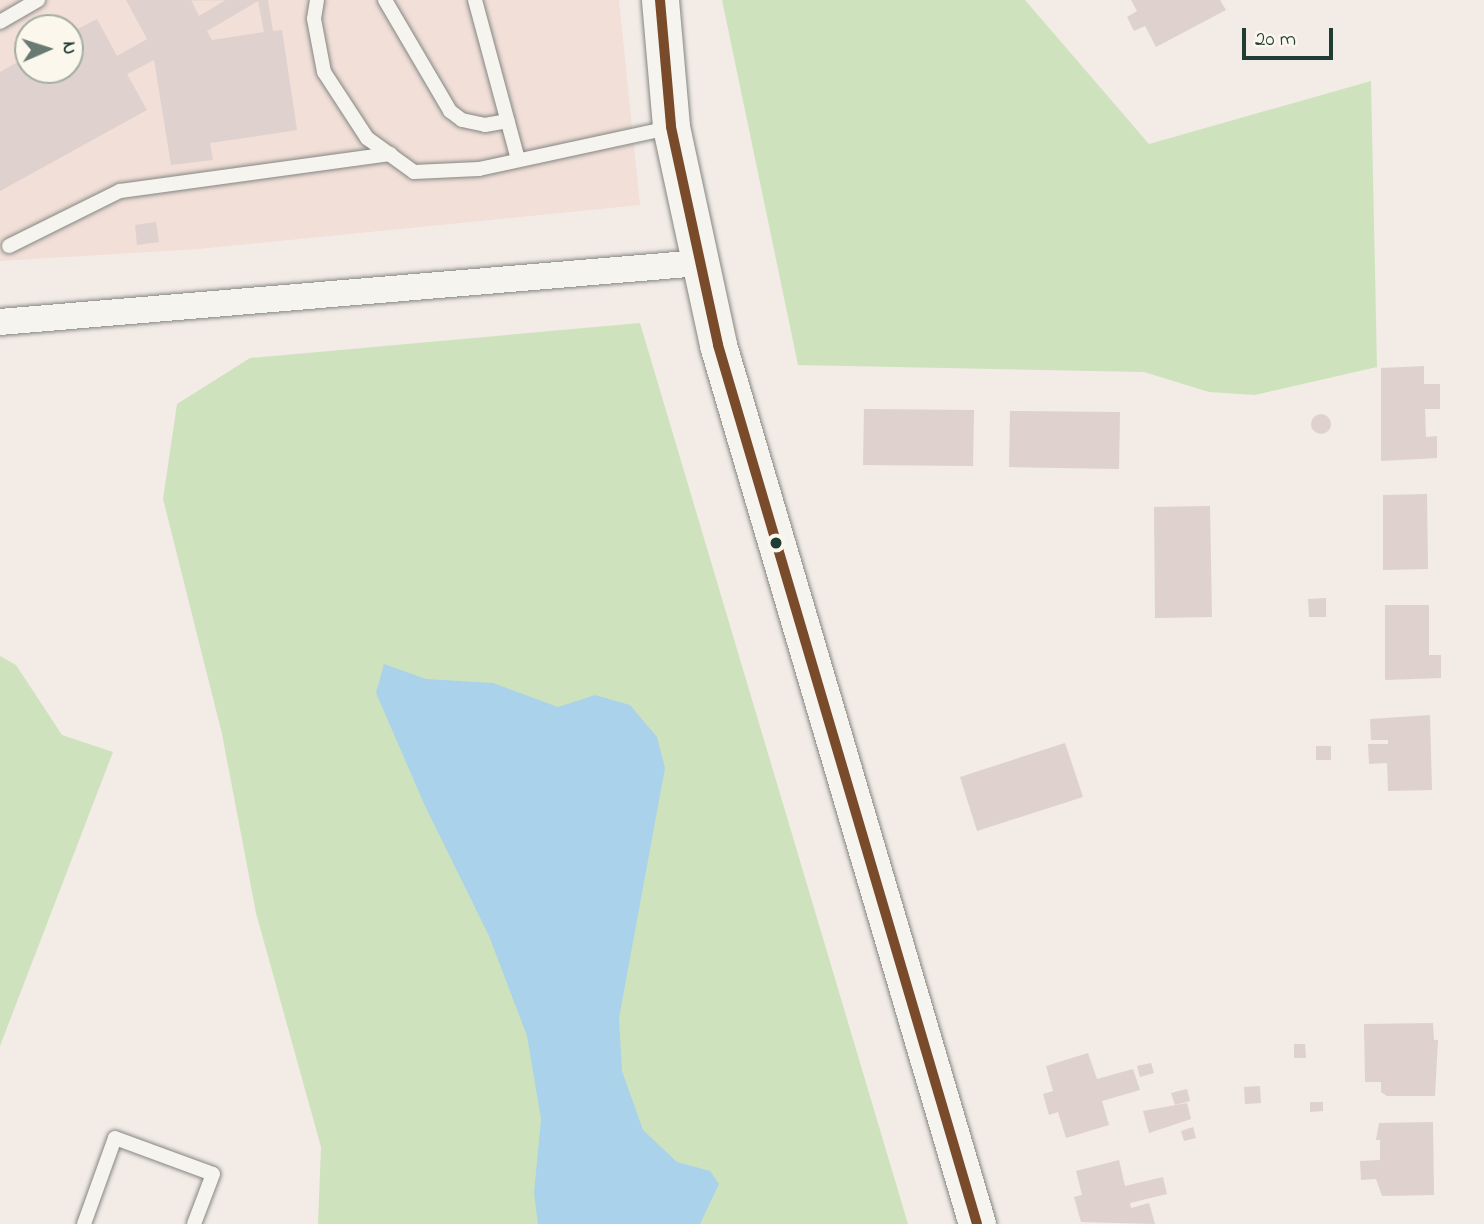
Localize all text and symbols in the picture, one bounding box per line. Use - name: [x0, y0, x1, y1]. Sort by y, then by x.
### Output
- north arrow: [14, 14, 84, 84]
- scale bar: [1246, 14, 1337, 58]
- text: 20 m: [1255, 25, 1296, 55]
- text: N: [55, 41, 82, 55]
- unlabelled marker: [769, 536, 783, 550]

